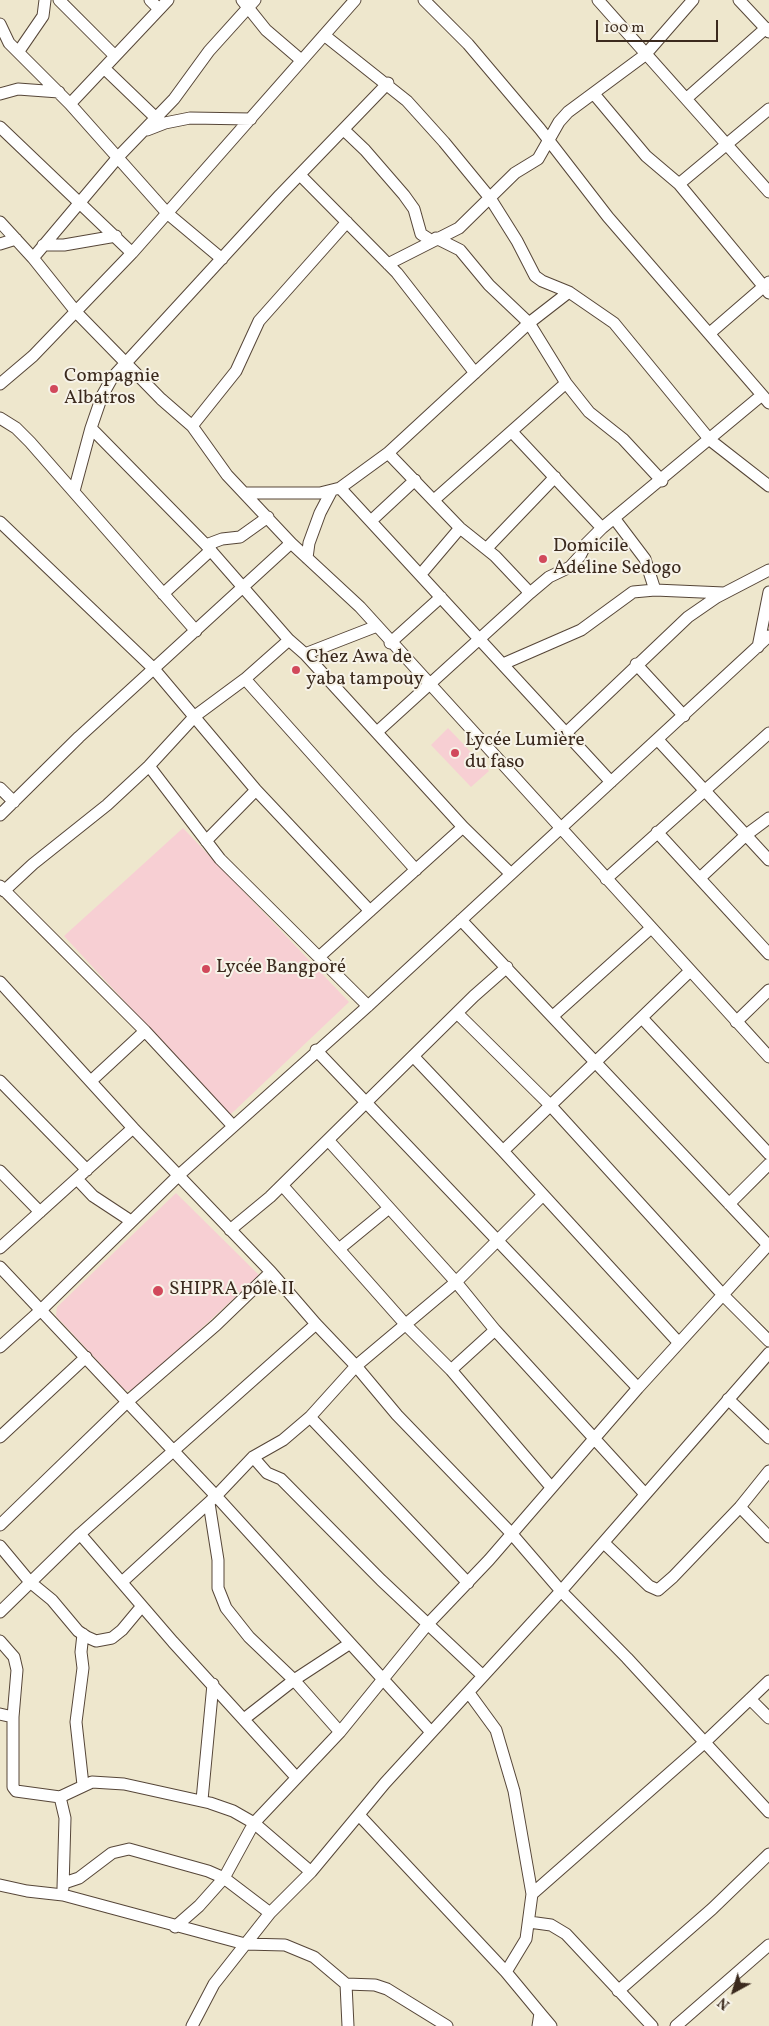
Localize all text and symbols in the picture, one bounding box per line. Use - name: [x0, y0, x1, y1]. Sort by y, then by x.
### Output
- scale bar: [599, 10, 722, 42]
- text: 100 m: [604, 18, 644, 39]
- place label: Compagnie Albatros: [64, 367, 159, 411]
- marker: Compagnie Albatros: [48, 383, 60, 395]
- place label: Domicile Adeline Sedogo: [553, 537, 681, 581]
- marker: Domicile Adeline Sedogo: [537, 553, 549, 565]
- place label: Chez Awa de yaba tampouy: [306, 648, 424, 692]
- marker: Chez Awa de yaba tampouy: [290, 664, 302, 676]
- place label: Lycée Lumière du faso: [465, 731, 585, 775]
- marker: Lycée Lumière du faso: [449, 747, 461, 759]
- place label: Lycée Bangporé: [216, 958, 346, 980]
- marker: Lycée Bangporé: [200, 963, 212, 975]
- place label: SHIPRA pôle II: [169, 1280, 294, 1302]
- marker: SHIPRA pôle II: [151, 1284, 165, 1298]
- north arrow: [709, 1966, 759, 2016]
- text: N: [714, 1992, 734, 2014]

